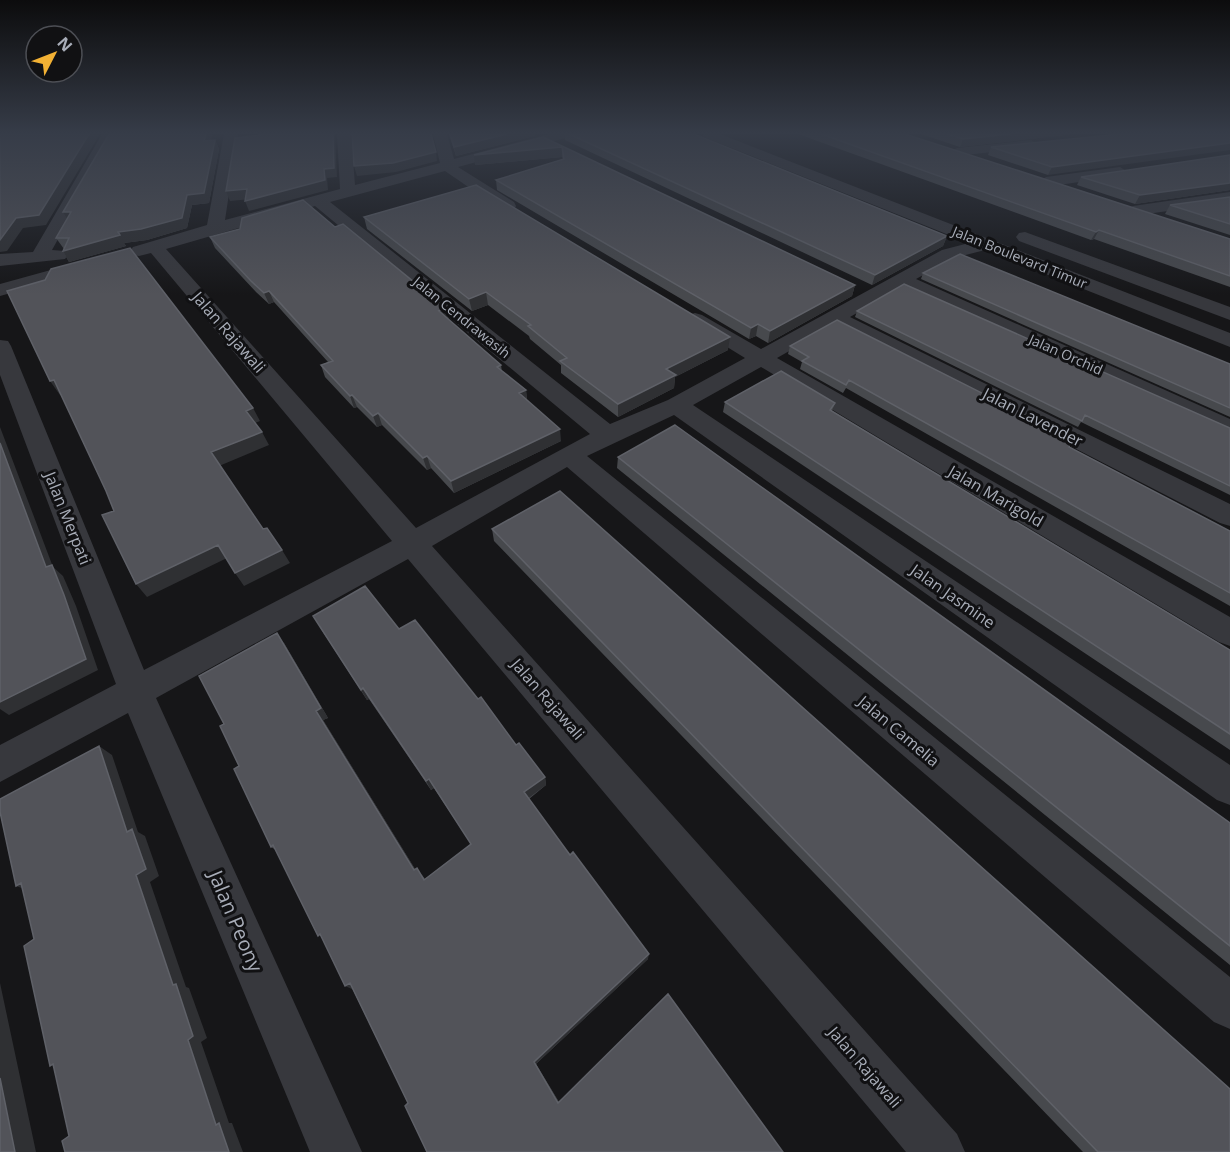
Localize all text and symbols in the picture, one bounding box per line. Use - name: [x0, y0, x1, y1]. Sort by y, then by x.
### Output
- north arrow: [24, 24, 84, 84]
- text: N: [53, 32, 78, 56]
- street label: Jalan Boulevard Timur: [948, 221, 1090, 293]
- street label: Jalan Cendrawasih: [408, 271, 515, 362]
- street label: Jalan Rajawali: [186, 285, 270, 377]
- street label: Jalan Orchid: [1024, 328, 1106, 379]
- street label: Jalan Lavender: [977, 381, 1087, 452]
- street label: Jalan Marigold: [943, 459, 1047, 532]
- street label: Jalan Merpati: [39, 466, 97, 568]
- street label: Jalan Jasmine: [905, 558, 1000, 633]
- street label: Jalan Rajawali: [505, 652, 589, 744]
- street label: Jalan Camelia: [852, 689, 944, 772]
- street label: Jalan Peony: [202, 864, 270, 977]
- street label: Jalan Rajawali: [822, 1020, 906, 1112]

